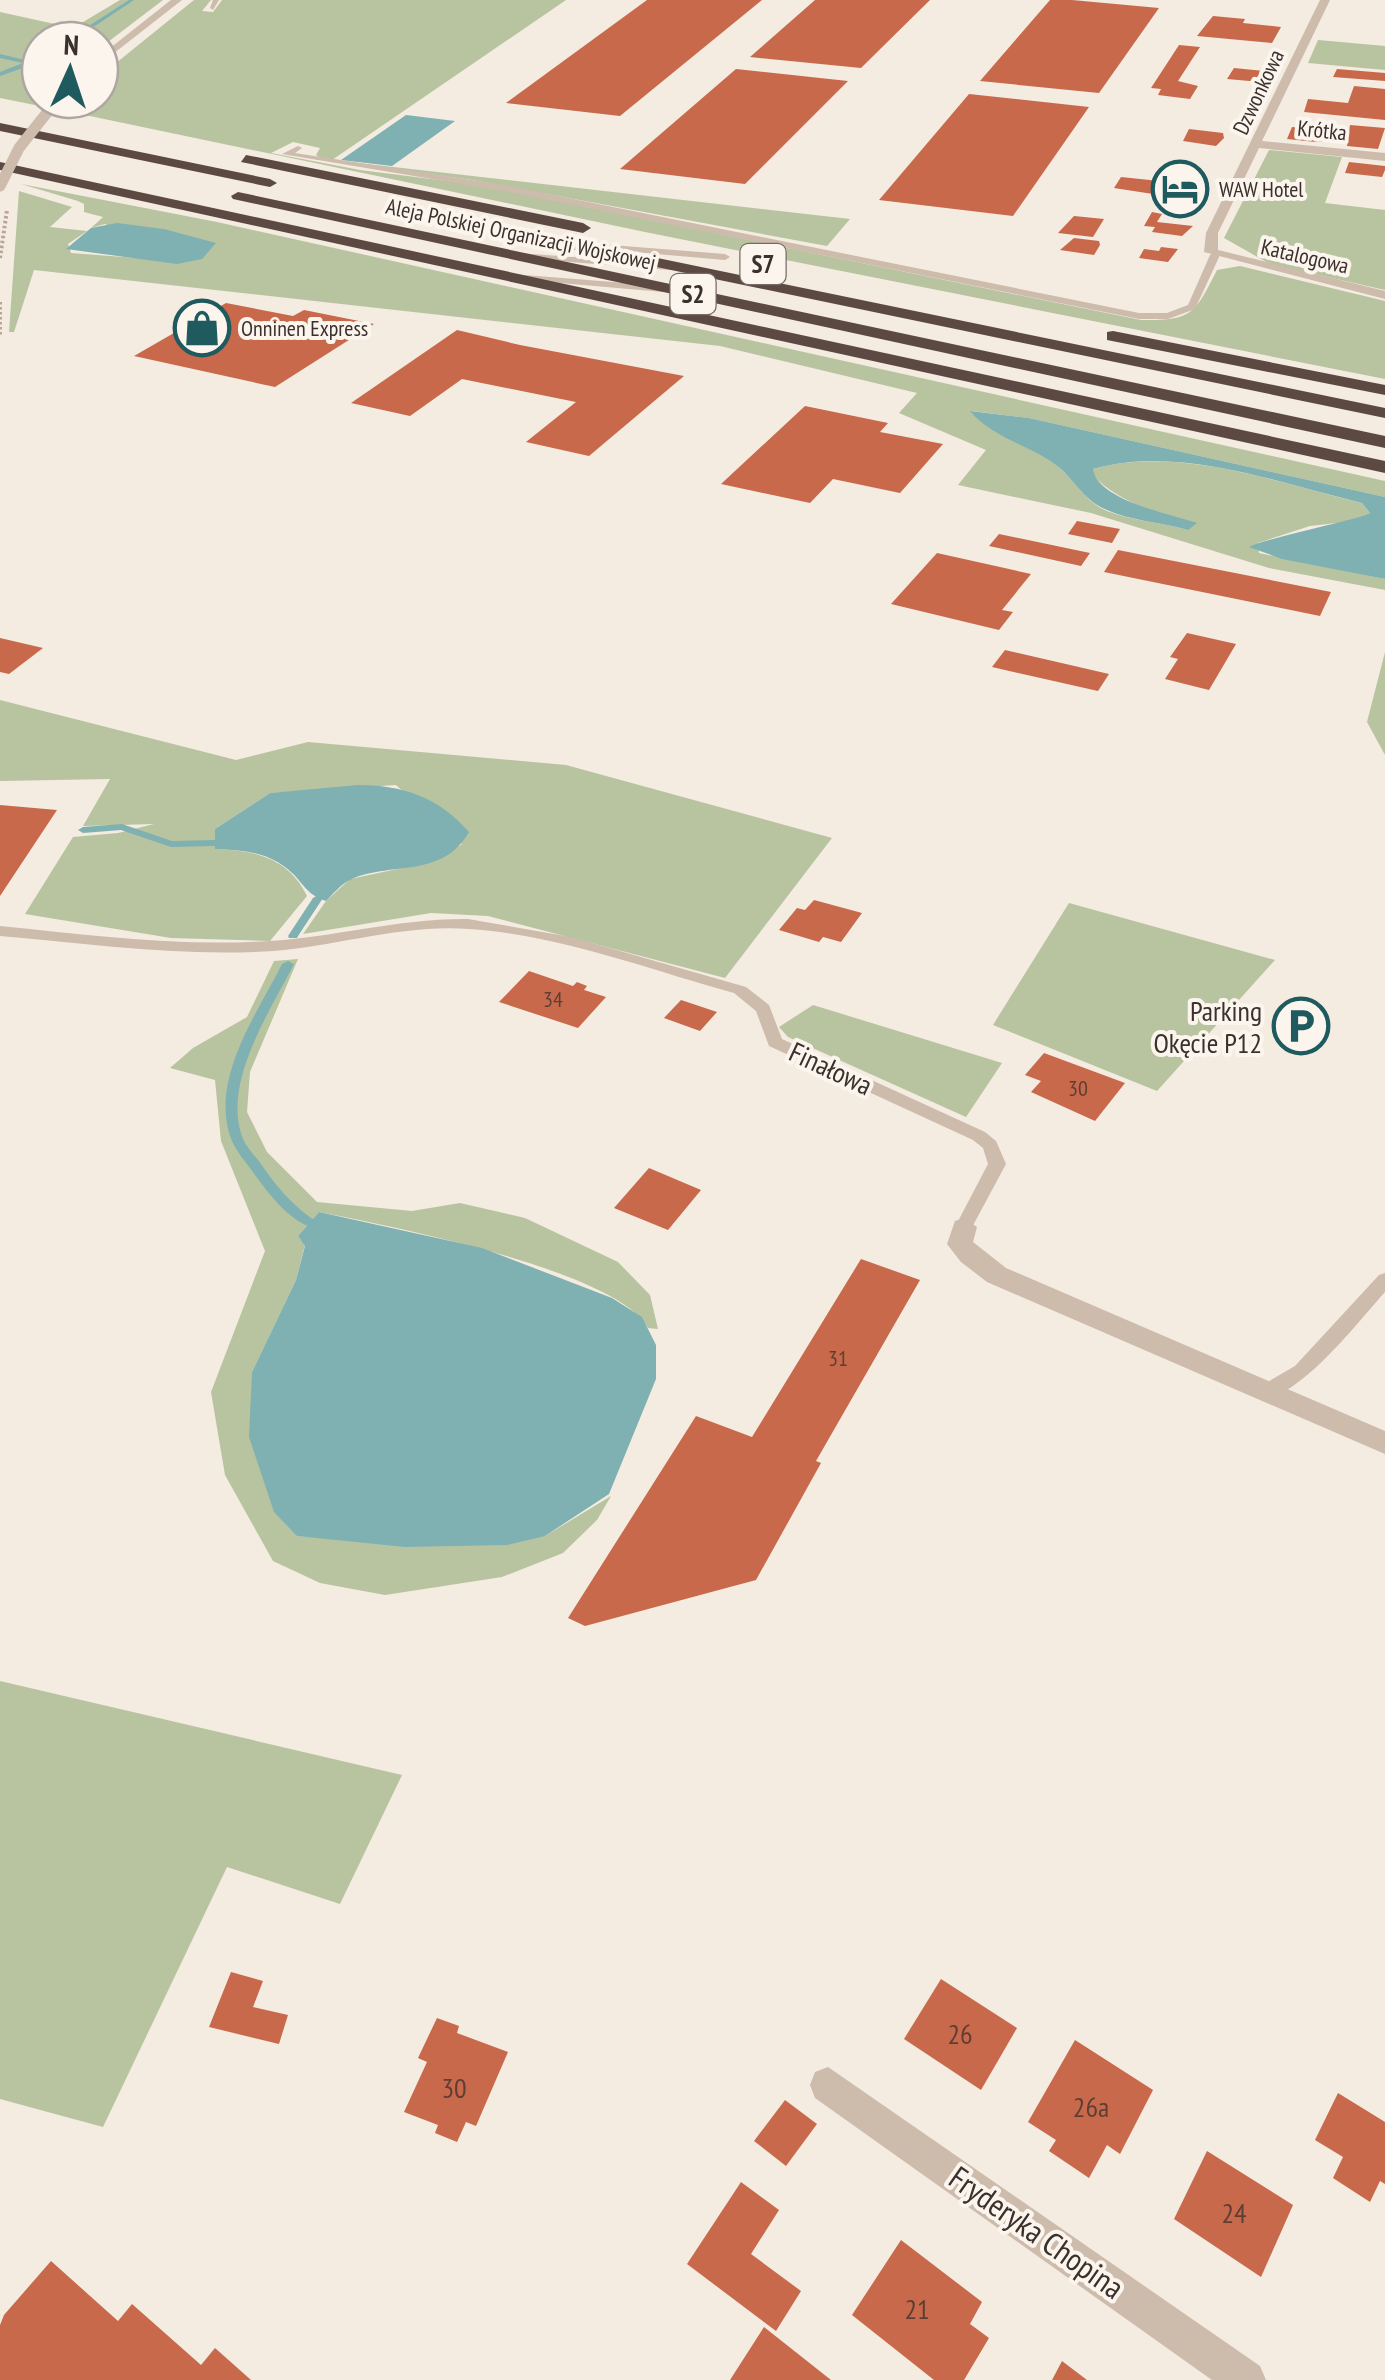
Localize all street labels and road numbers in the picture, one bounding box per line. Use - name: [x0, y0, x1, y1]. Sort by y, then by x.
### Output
- street label: Dzwonkowa: [1226, 45, 1290, 139]
- street label: Krótka: [1296, 113, 1348, 147]
- street label: Aleja Polskiej Organizacji Wojskowej: [384, 192, 658, 276]
- street label: Katalogowa: [1258, 232, 1352, 280]
- road number: S7: [740, 244, 786, 284]
- road number: S2: [670, 274, 716, 314]
- street label: Finałowa: [784, 1033, 878, 1103]
- street label: Fryderyka Chopina: [941, 2156, 1133, 2308]

